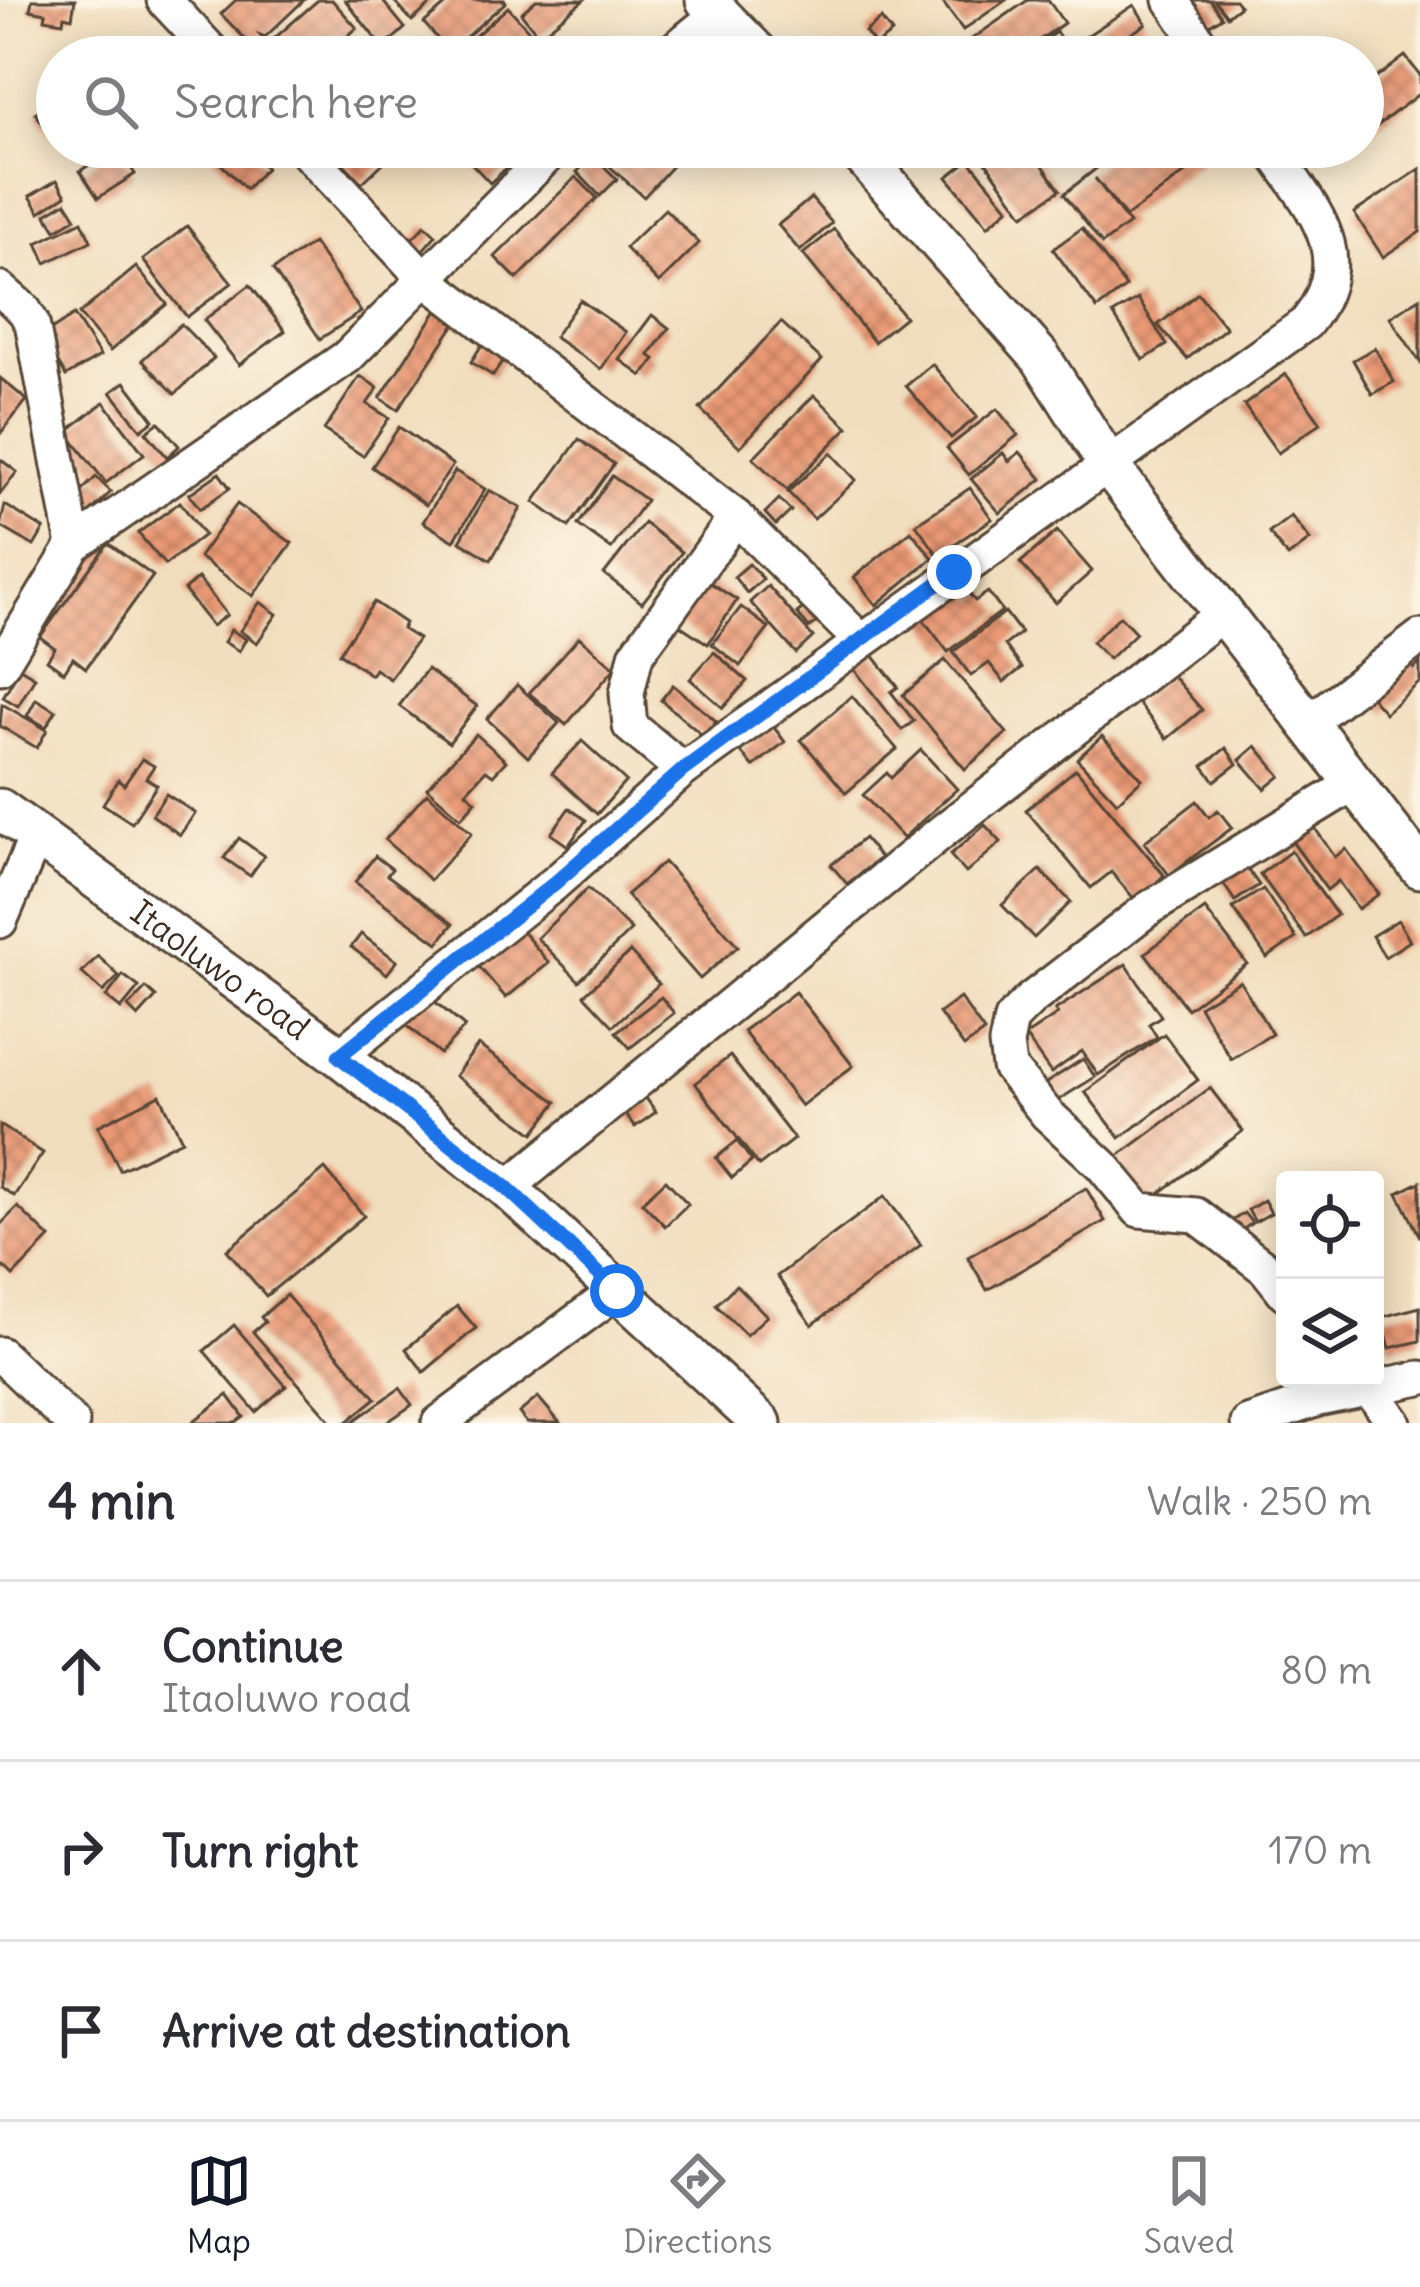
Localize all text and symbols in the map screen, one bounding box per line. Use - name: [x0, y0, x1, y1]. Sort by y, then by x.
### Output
- search box: [36, 36, 1384, 168]
- icon: search: [78, 69, 144, 135]
- text: Search here: [174, 74, 418, 130]
- route end: [927, 545, 981, 599]
- street label: Itaoluwo road: [123, 891, 318, 1049]
- map controls: [1276, 1171, 1384, 1387]
- button: locate: [1276, 1171, 1384, 1279]
- route start: [590, 1264, 644, 1318]
- button: layers: [1276, 1279, 1384, 1387]
- text: 4 min: [48, 1469, 175, 1533]
- text: Walk · 250 m: [1147, 1477, 1372, 1526]
- text: Continue: [162, 1618, 344, 1674]
- icon: ahead: [48, 1638, 114, 1704]
- text: 80 m: [1280, 1646, 1372, 1695]
- text: Itaoluwo road: [162, 1674, 411, 1723]
- icon: right: [48, 1818, 114, 1884]
- text: Turn right: [162, 1823, 358, 1879]
- text: 170 m: [1268, 1826, 1372, 1875]
- icon: arrive: [48, 1998, 114, 2064]
- text: Arrive at destination: [162, 2003, 571, 2059]
- tab: Map: [186, 2148, 252, 2262]
- tab: Directions: [623, 2148, 772, 2262]
- tab: Saved: [1144, 2148, 1234, 2262]

